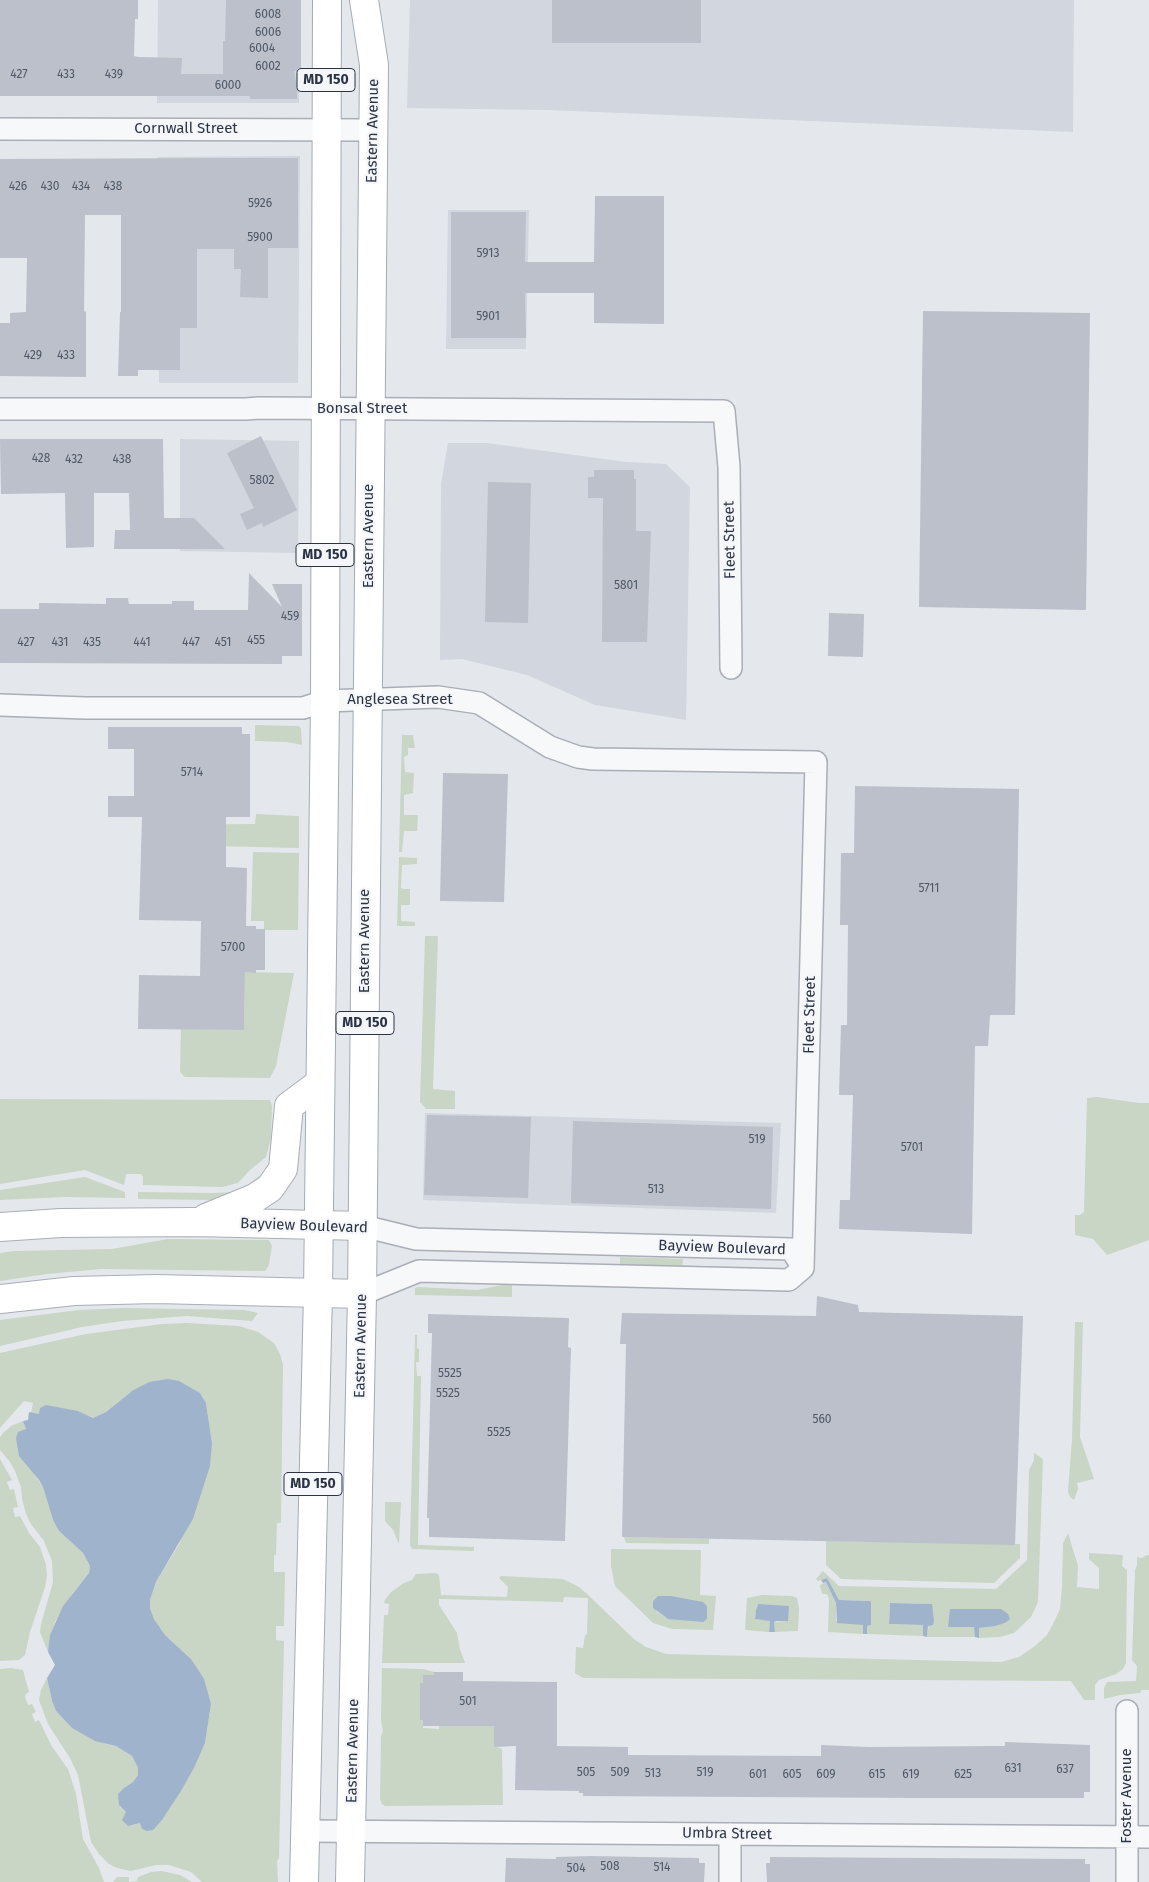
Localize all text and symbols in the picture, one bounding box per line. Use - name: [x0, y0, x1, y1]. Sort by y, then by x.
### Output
- house number: 6008: [255, 8, 281, 22]
- house number: 6006: [255, 26, 281, 40]
- house number: 6004: [249, 42, 275, 56]
- house number: 6002: [255, 60, 281, 74]
- house number: 427: [10, 68, 28, 82]
- house number: 433: [57, 68, 75, 82]
- house number: 439: [105, 68, 123, 82]
- road number: MD 150: [297, 68, 355, 92]
- house number: 6000: [215, 79, 241, 93]
- street label: Eastern Avenue: [363, 79, 383, 183]
- street label: Cornwall Street: [134, 120, 238, 138]
- house number: 426: [9, 180, 27, 194]
- house number: 430: [41, 180, 59, 194]
- house number: 434: [72, 180, 90, 194]
- house number: 438: [104, 180, 122, 194]
- house number: 5926: [248, 197, 272, 211]
- house number: 5900: [247, 231, 273, 245]
- house number: 5913: [476, 247, 500, 261]
- house number: 5901: [476, 310, 500, 324]
- house number: 429: [24, 349, 42, 363]
- house number: 433: [57, 349, 75, 363]
- street label: Bonsal Street: [317, 400, 407, 418]
- house number: 428: [32, 452, 50, 466]
- house number: 432: [65, 453, 83, 467]
- house number: 438: [113, 453, 131, 467]
- house number: 5802: [249, 474, 275, 488]
- street label: Eastern Avenue: [360, 484, 378, 588]
- street label: Fleet Street: [720, 501, 740, 579]
- road number: MD 150: [296, 544, 354, 566]
- house number: 5801: [614, 579, 638, 593]
- house number: 459: [281, 610, 299, 624]
- house number: 455: [247, 634, 265, 648]
- house number: 427: [17, 636, 35, 650]
- house number: 431: [51, 636, 69, 650]
- house number: 435: [83, 636, 101, 650]
- house number: 441: [133, 636, 151, 650]
- house number: 447: [182, 636, 200, 650]
- house number: 451: [215, 636, 231, 650]
- street label: Anglesea Street: [347, 691, 453, 709]
- house number: 5714: [181, 766, 203, 780]
- house number: 5711: [918, 882, 940, 896]
- street label: Eastern Avenue: [356, 889, 374, 993]
- house number: 5700: [221, 941, 245, 955]
- street label: Fleet Street: [800, 976, 820, 1054]
- road number: MD 150: [336, 1011, 394, 1034]
- house number: 519: [749, 1133, 765, 1147]
- house number: 5701: [901, 1141, 923, 1155]
- house number: 513: [648, 1183, 664, 1197]
- street label: Bayview Boulevard: [240, 1215, 368, 1237]
- street label: Bayview Boulevard: [658, 1237, 786, 1259]
- street label: Eastern Avenue: [351, 1294, 371, 1398]
- house number: 5525: [438, 1367, 462, 1381]
- house number: 5525: [436, 1387, 460, 1401]
- house number: 560: [812, 1413, 832, 1427]
- house number: 5525: [487, 1426, 511, 1440]
- road number: MD 150: [284, 1472, 342, 1496]
- house number: 501: [459, 1695, 477, 1709]
- street label: Eastern Avenue: [343, 1699, 363, 1803]
- street label: Foster Avenue: [1118, 1748, 1136, 1844]
- house number: 631: [1004, 1762, 1022, 1776]
- house number: 637: [1056, 1763, 1074, 1777]
- house number: 505: [577, 1766, 595, 1780]
- house number: 509: [611, 1766, 629, 1780]
- house number: 519: [697, 1766, 713, 1780]
- house number: 513: [645, 1767, 661, 1781]
- house number: 601: [749, 1768, 767, 1782]
- house number: 605: [782, 1768, 802, 1782]
- house number: 609: [816, 1768, 836, 1782]
- house number: 615: [868, 1768, 886, 1782]
- house number: 619: [902, 1768, 920, 1782]
- house number: 625: [954, 1768, 972, 1782]
- street label: Umbra Street: [682, 1824, 772, 1844]
- house number: 508: [600, 1860, 620, 1874]
- house number: 514: [654, 1861, 670, 1875]
- house number: 504: [566, 1862, 586, 1876]

